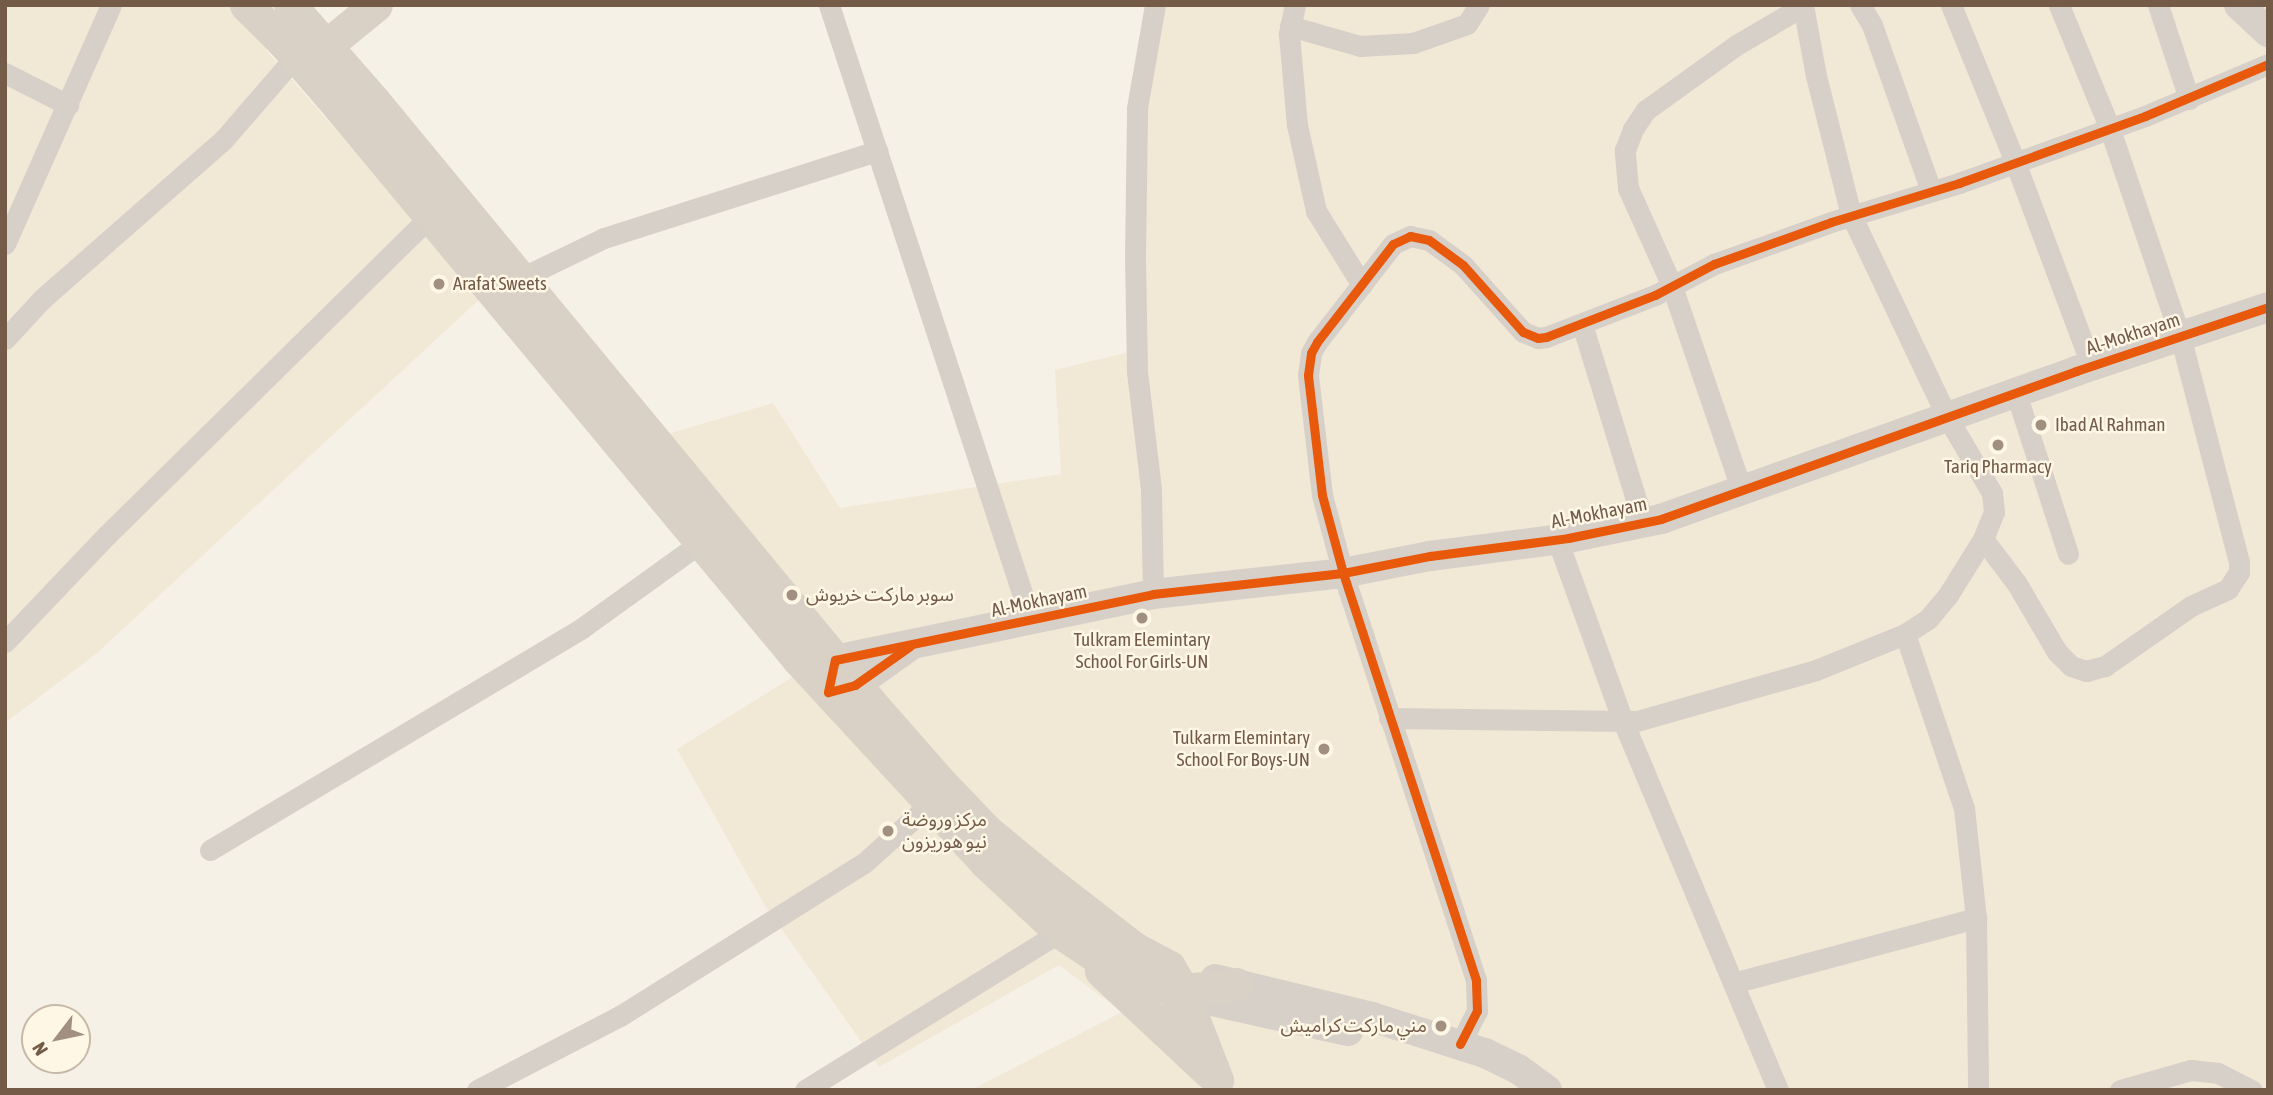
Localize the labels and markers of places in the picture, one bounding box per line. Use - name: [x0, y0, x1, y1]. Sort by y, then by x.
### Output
- place label: Arafat Sweets: [453, 273, 547, 295]
- marker: Arafat Sweets: [431, 276, 447, 292]
- place label: Ibad Al Rahman: [2055, 414, 2166, 436]
- marker: Ibad Al Rahman: [2033, 417, 2049, 433]
- marker: Tariq Pharmacy: [1990, 437, 2006, 453]
- place label: Tariq Pharmacy: [1944, 456, 2052, 478]
- place label: سوبر ماركت خريوش: [806, 584, 954, 606]
- marker: سوبر ماركت خريوش: [784, 587, 800, 603]
- marker: Tulkram Elemintary School For Girls-UN: [1134, 610, 1150, 626]
- place label: Tulkram Elemintary School For Girls-UN: [1074, 629, 1210, 673]
- place label: Tulkarm Elemintary School For Boys-UN: [1173, 727, 1310, 771]
- marker: Tulkarm Elemintary School For Boys-UN: [1316, 741, 1332, 757]
- place label: مركز وروضة نيو هوريزون: [902, 809, 987, 853]
- marker: مركز وروضة نيو هوريزون: [880, 823, 896, 839]
- place label: مني ماركت كراميش: [1280, 1015, 1427, 1037]
- marker: مني ماركت كراميش: [1433, 1018, 1449, 1034]

